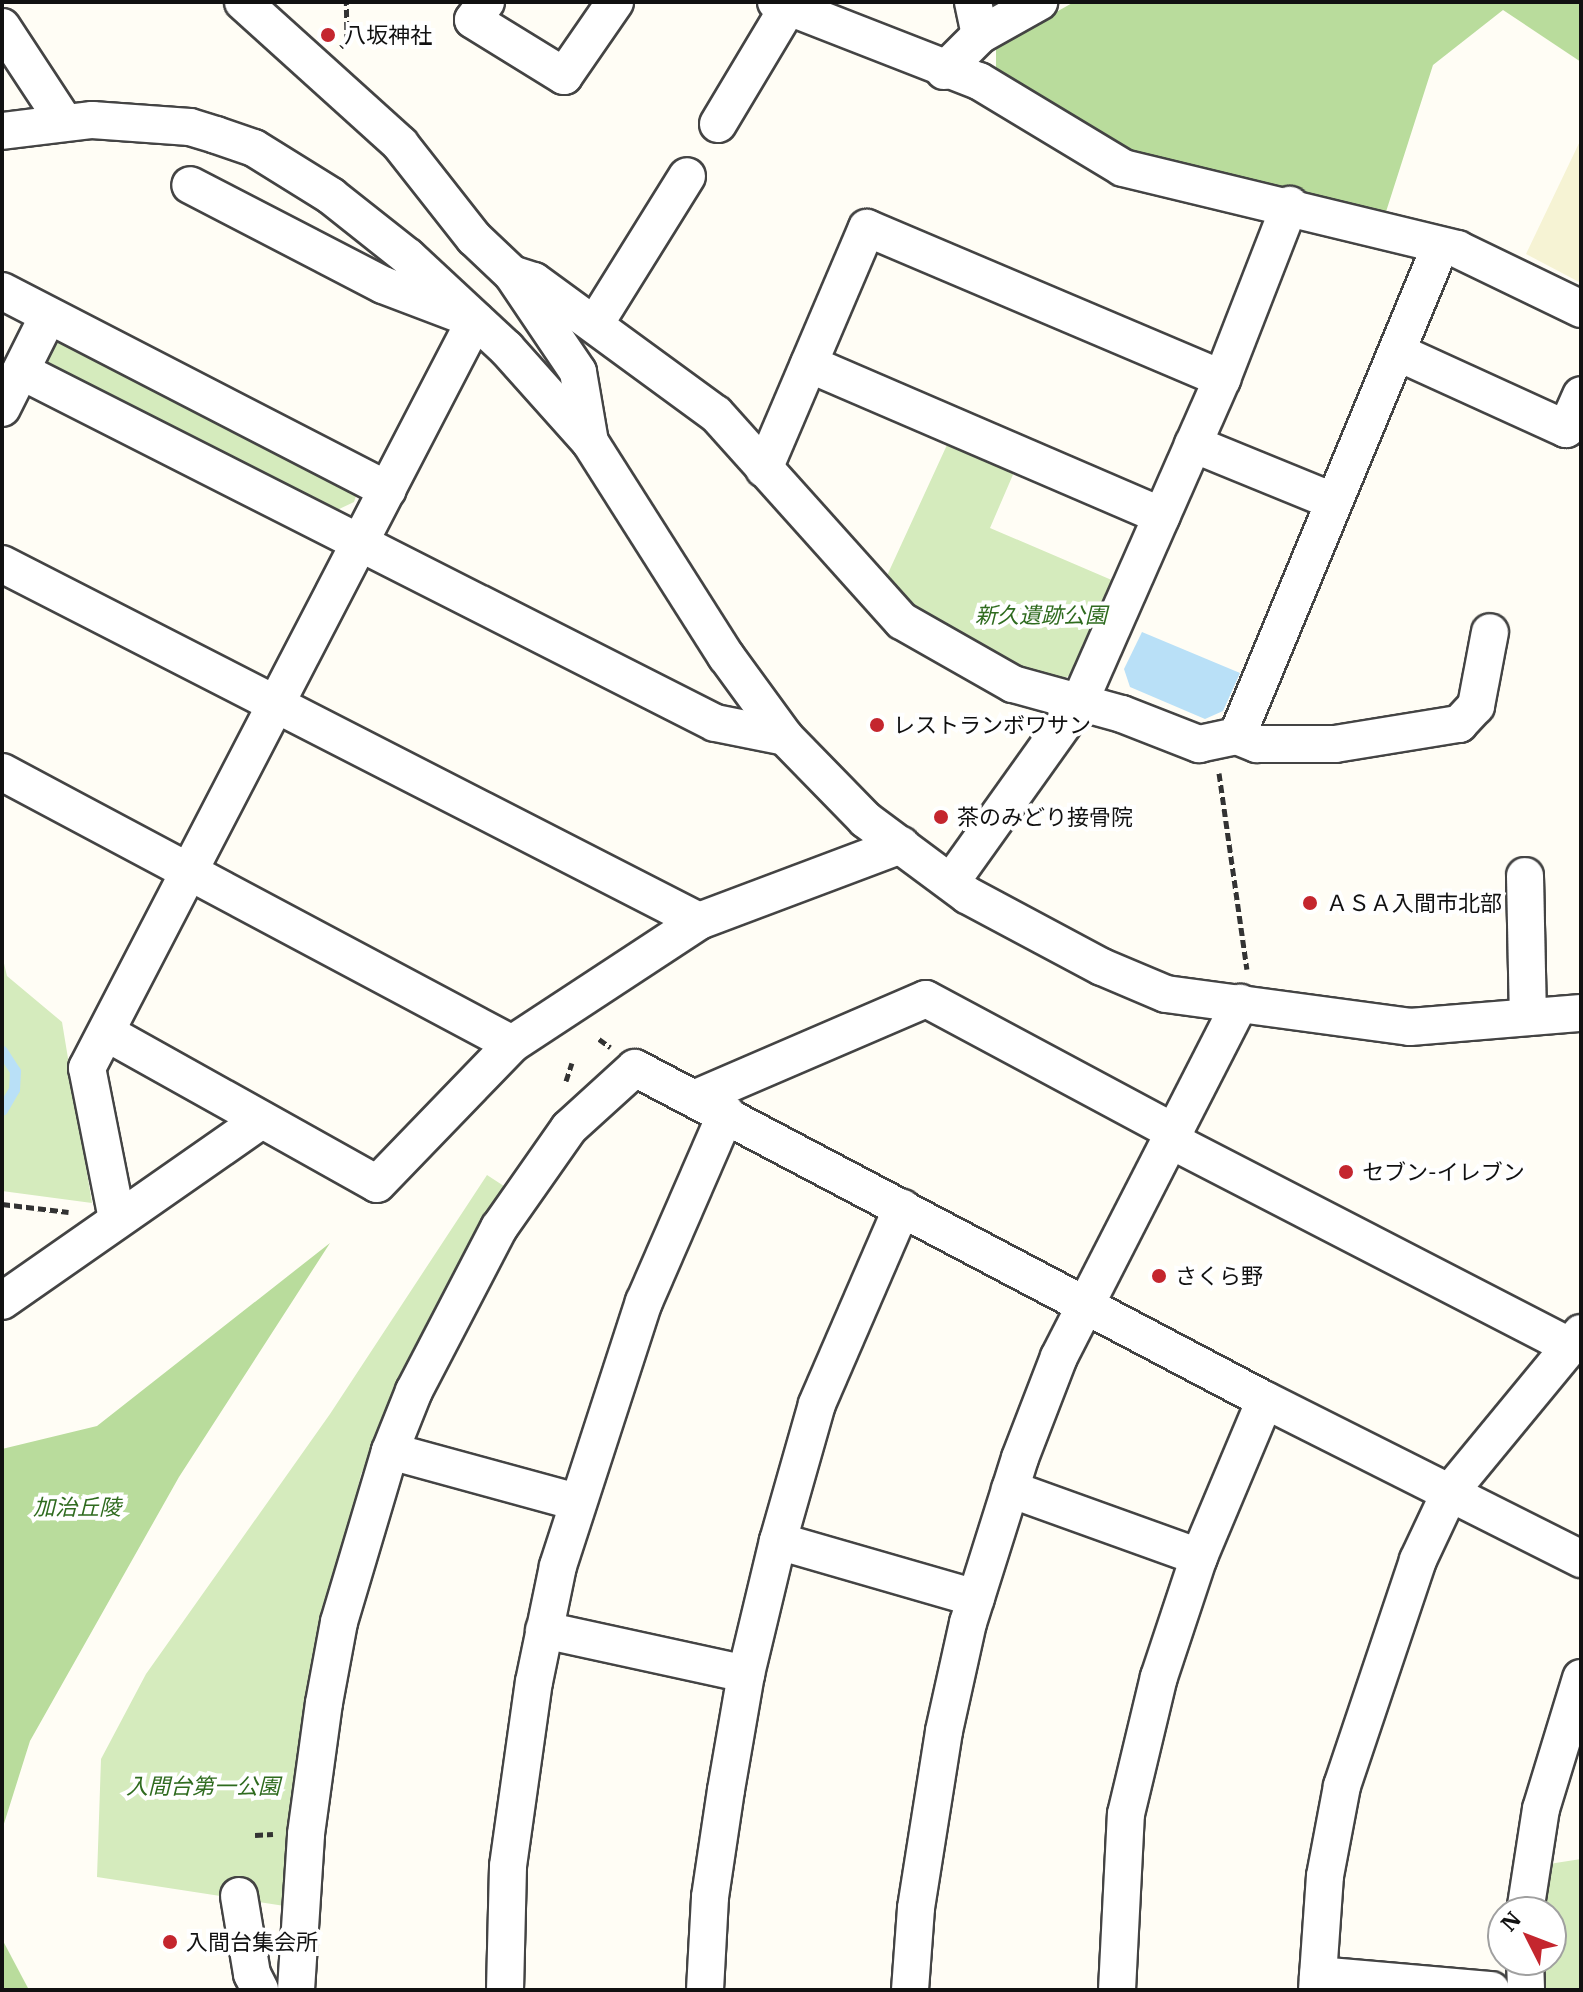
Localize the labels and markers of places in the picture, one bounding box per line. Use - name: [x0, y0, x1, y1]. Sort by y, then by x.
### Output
- place label: 八坂神社: [344, 22, 432, 48]
- marker: 八坂神社: [319, 26, 337, 44]
- place label: レストランボワサン: [893, 712, 1091, 738]
- marker: レストランボワサン: [868, 716, 886, 734]
- place label: 茶のみどり接骨院: [957, 804, 1133, 830]
- marker: 茶のみどり接骨院: [932, 808, 950, 826]
- place label: ＡＳＡ入間市北部: [1326, 890, 1502, 916]
- marker: ＡＳＡ入間市北部: [1301, 894, 1319, 912]
- place label: セブン-イレブン: [1362, 1159, 1525, 1185]
- marker: セブン-イレブン: [1337, 1163, 1355, 1181]
- place label: さくら野: [1175, 1263, 1263, 1289]
- marker: さくら野: [1150, 1267, 1168, 1285]
- place label: 入間台集会所: [186, 1929, 318, 1955]
- marker: 入間台集会所: [161, 1933, 179, 1951]

